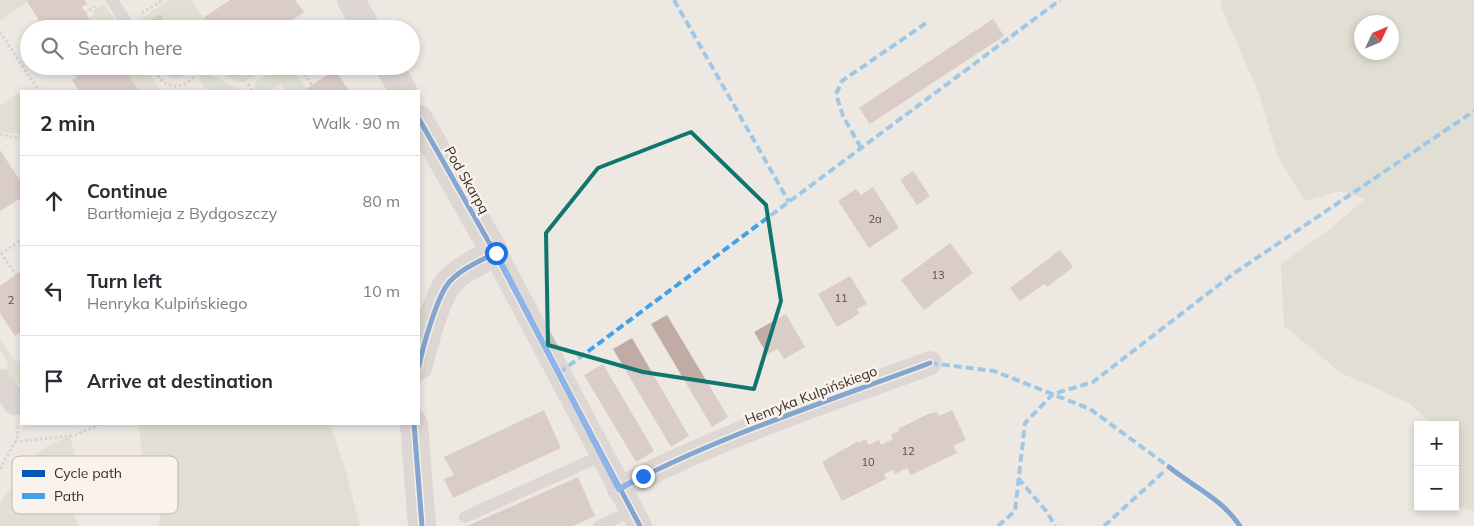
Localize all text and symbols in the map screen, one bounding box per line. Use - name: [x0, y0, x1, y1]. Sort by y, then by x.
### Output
- north arrow: [1354, 15, 1399, 60]
- search box: [20, 20, 420, 75]
- icon: search: [38, 34, 66, 62]
- text: Search here: [78, 36, 182, 60]
- text: 2 min: [40, 110, 95, 136]
- text: Walk · 90 m: [312, 113, 400, 133]
- street label: Pod Skarpą: [440, 143, 494, 217]
- text: Continue: [87, 179, 167, 203]
- icon: ahead: [40, 187, 68, 215]
- text: 80 m: [363, 191, 400, 211]
- text: Bartłomieja z Bydgoszczy: [87, 203, 277, 223]
- house number: 2a: [868, 212, 882, 226]
- route start: [485, 242, 508, 265]
- house number: 13: [931, 268, 945, 282]
- text: Turn left: [87, 269, 162, 293]
- icon: left: [40, 277, 68, 305]
- text: 10 m: [363, 281, 400, 301]
- house number: 11: [834, 291, 848, 305]
- house number: 2: [8, 293, 15, 307]
- text: Henryka Kulpińskiego: [87, 293, 247, 313]
- street label: Henryka Kulpińskiego: [742, 361, 880, 429]
- icon: arrive: [40, 367, 68, 395]
- text: Arrive at destination: [87, 369, 273, 393]
- map controls: [1414, 421, 1459, 511]
- button: +: [1414, 421, 1459, 466]
- house number: 12: [901, 444, 915, 458]
- house number: 10: [861, 455, 875, 469]
- legend: [12, 456, 178, 514]
- text: Cycle path: [54, 464, 122, 482]
- route end: [632, 465, 655, 488]
- button: −: [1414, 466, 1459, 511]
- text: Path: [54, 487, 84, 505]

